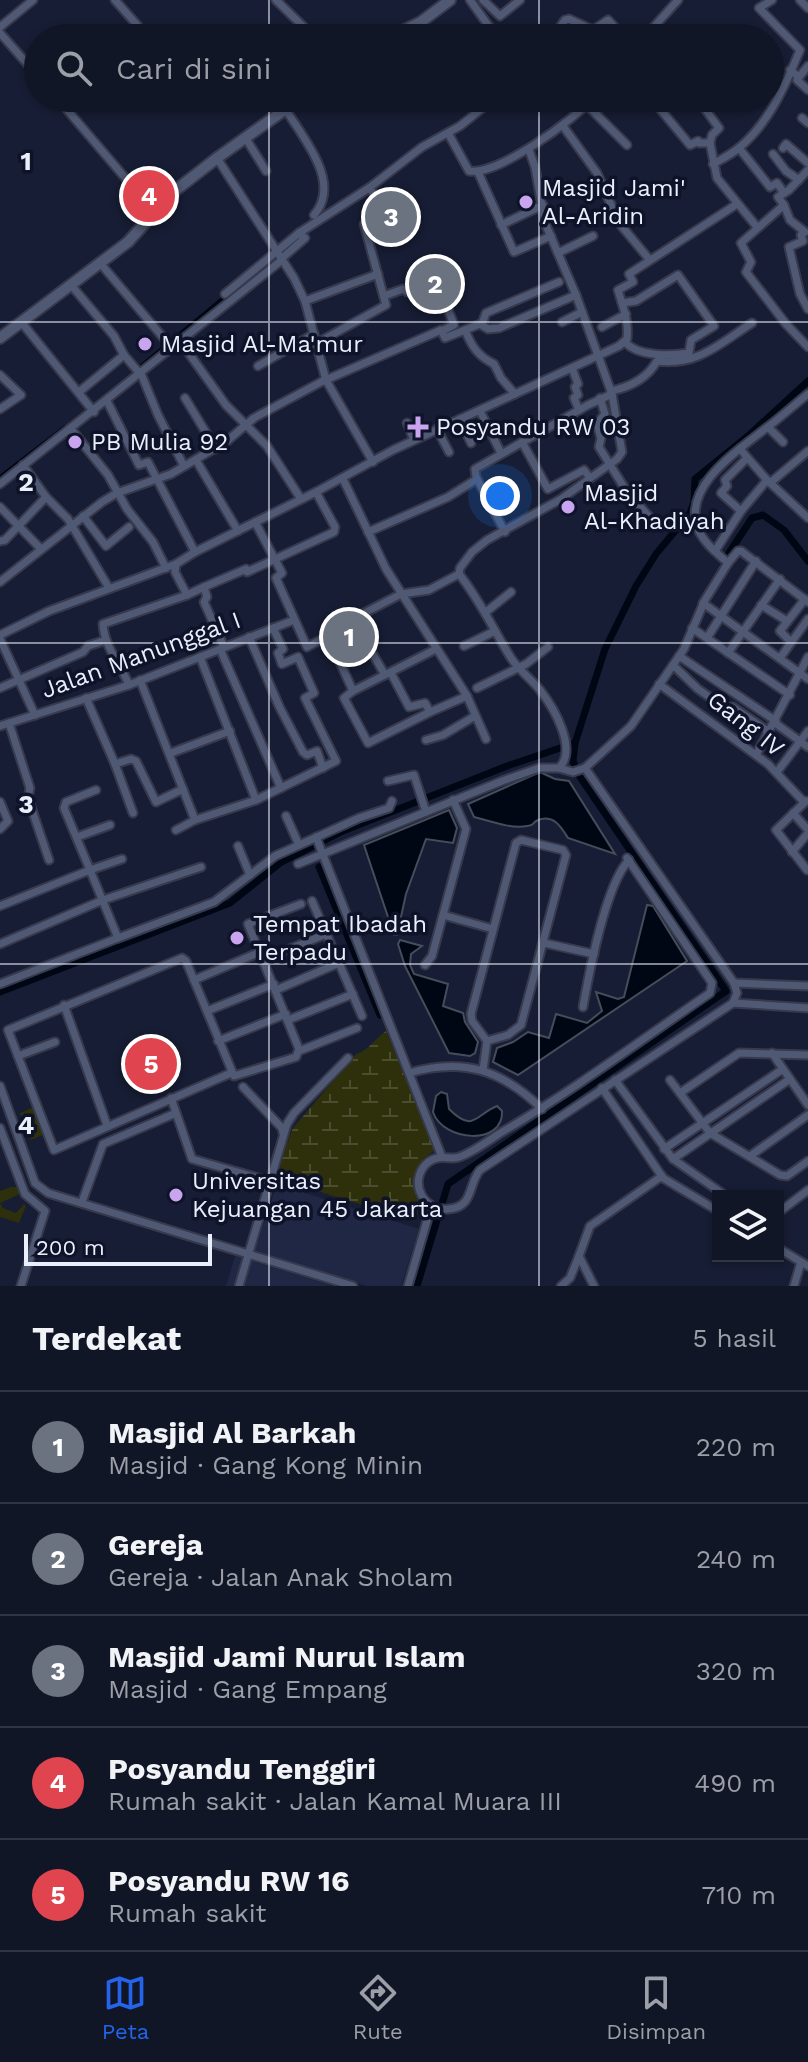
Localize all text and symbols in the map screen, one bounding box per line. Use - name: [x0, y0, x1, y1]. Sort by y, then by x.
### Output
- search box: [24, 24, 784, 112]
- icon: search: [52, 46, 96, 90]
- text: Cari di sini: [116, 51, 271, 86]
- text: 1: [20, 146, 32, 176]
- pin: 4: [123, 166, 175, 226]
- place label: Masjid Jami' Al-Aridin: [542, 174, 686, 230]
- pin: 3: [365, 187, 417, 247]
- marker: Masjid Jami' Al-Aridin: [517, 193, 535, 211]
- pin: 2: [409, 254, 461, 314]
- place label: Masjid Al-Ma'mur: [161, 330, 363, 358]
- marker: Masjid Al-Ma'mur: [136, 335, 154, 353]
- place label: Posyandu RW 03: [436, 413, 630, 441]
- marker: Posyandu RW 03: [407, 416, 429, 438]
- place label: PB Mulia 92: [91, 428, 228, 456]
- marker: PB Mulia 92: [66, 433, 84, 451]
- text: 2: [18, 467, 34, 497]
- your location: [480, 476, 520, 516]
- place label: Masjid Al-Khadiyah: [584, 479, 725, 535]
- marker: Masjid Al-Khadiyah: [559, 498, 577, 516]
- street label: Jalan Manunggal I: [38, 606, 244, 704]
- pin: 1: [323, 607, 375, 667]
- street label: Gang IV: [702, 685, 790, 763]
- text: 3: [18, 789, 34, 819]
- place label: Tempat Ibadah Terpadu: [253, 910, 427, 966]
- marker: Tempat Ibadah Terpadu: [228, 929, 246, 947]
- pin: 5: [125, 1034, 177, 1094]
- text: 4: [18, 1110, 35, 1140]
- place label: Universitas Kejuangan 45 Jakarta: [192, 1167, 442, 1223]
- marker: Universitas Kejuangan 45 Jakarta: [167, 1186, 185, 1204]
- map controls: [712, 1190, 784, 1262]
- button: layers: [712, 1190, 784, 1262]
- scale bar: [24, 1230, 212, 1266]
- text: 200 m: [36, 1235, 105, 1260]
- text: Terdekat: [32, 1318, 181, 1358]
- text: 5 hasil: [693, 1323, 776, 1353]
- text: Masjid Al Barkah: [108, 1415, 356, 1450]
- text: 1: [52, 1432, 64, 1462]
- text: 220 m: [696, 1432, 776, 1462]
- text: Masjid · Gang Kong Minin: [108, 1450, 423, 1480]
- text: Gereja: [108, 1527, 203, 1562]
- text: 2: [50, 1544, 66, 1574]
- text: 240 m: [696, 1544, 776, 1574]
- text: Gereja · Jalan Anak Sholam: [108, 1562, 453, 1592]
- text: Masjid Jami Nurul Islam: [108, 1639, 465, 1674]
- text: 3: [50, 1656, 66, 1686]
- text: 320 m: [696, 1656, 776, 1686]
- text: Masjid · Gang Empang: [108, 1674, 387, 1704]
- text: Posyandu Tenggiri: [108, 1751, 376, 1786]
- text: 4: [50, 1768, 66, 1798]
- text: 490 m: [694, 1768, 776, 1798]
- text: Rumah sakit · Jalan Kamal Muara III: [108, 1786, 562, 1816]
- text: Posyandu RW 16: [108, 1863, 349, 1898]
- text: 5: [50, 1880, 66, 1910]
- text: 710 m: [701, 1880, 776, 1910]
- text: Rumah sakit: [108, 1898, 266, 1928]
- tab: Peta: [102, 1971, 149, 2044]
- tab: Rute: [353, 1971, 403, 2044]
- tab: Disimpan: [606, 1971, 706, 2044]

